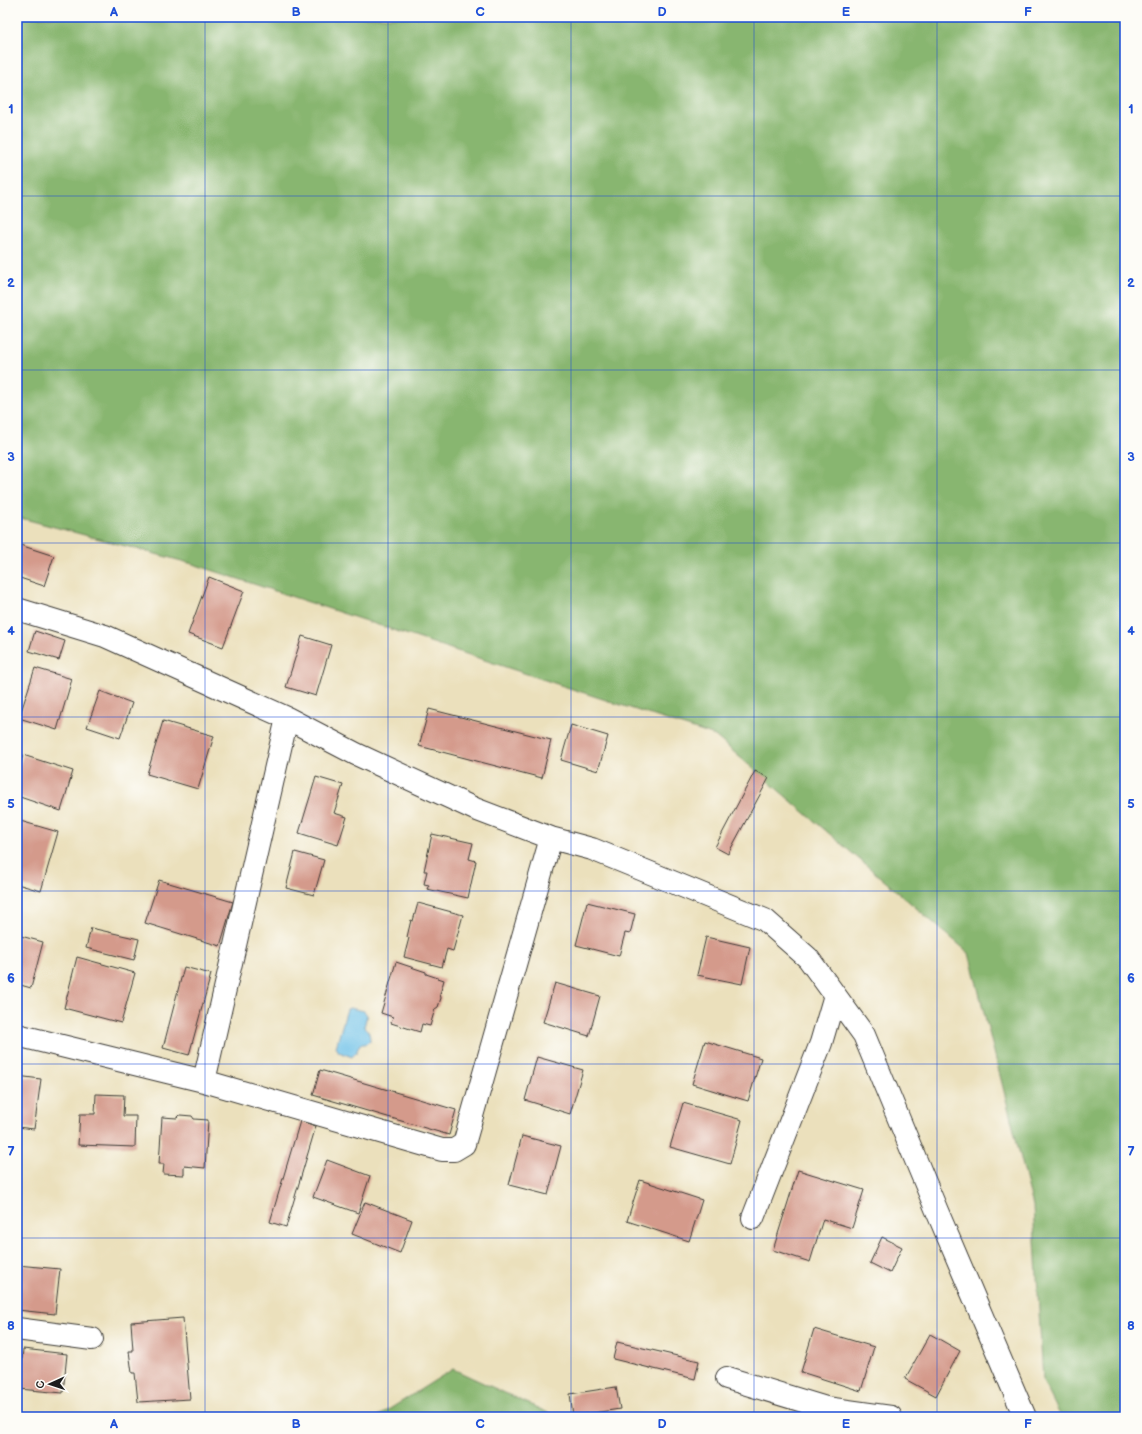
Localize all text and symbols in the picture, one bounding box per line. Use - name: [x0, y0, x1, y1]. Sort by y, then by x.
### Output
- text: A: [109, 4, 118, 20]
- text: B: [291, 4, 301, 20]
- text: C: [475, 4, 485, 20]
- text: D: [657, 4, 667, 20]
- text: E: [842, 4, 851, 20]
- text: F: [1024, 4, 1032, 20]
- text: 1: [8, 101, 14, 117]
- text: 1: [1128, 101, 1134, 117]
- text: 2: [7, 275, 15, 291]
- text: 2: [1127, 275, 1135, 291]
- text: 3: [7, 449, 15, 465]
- text: 3: [1127, 449, 1135, 465]
- text: 4: [7, 623, 15, 639]
- text: 4: [1127, 623, 1135, 639]
- text: 5: [7, 796, 15, 812]
- text: 5: [1127, 796, 1135, 812]
- text: 6: [7, 970, 15, 986]
- text: 6: [1127, 970, 1135, 986]
- text: 7: [7, 1144, 15, 1160]
- text: 7: [1127, 1144, 1135, 1160]
- text: 8: [7, 1318, 15, 1334]
- text: 8: [1127, 1318, 1135, 1334]
- north arrow: [30, 1364, 70, 1404]
- text: С: [34, 1380, 47, 1389]
- text: A: [109, 1416, 118, 1432]
- text: B: [291, 1416, 301, 1432]
- text: C: [475, 1416, 485, 1432]
- text: D: [657, 1416, 667, 1432]
- text: E: [842, 1416, 851, 1432]
- text: F: [1024, 1416, 1032, 1432]

